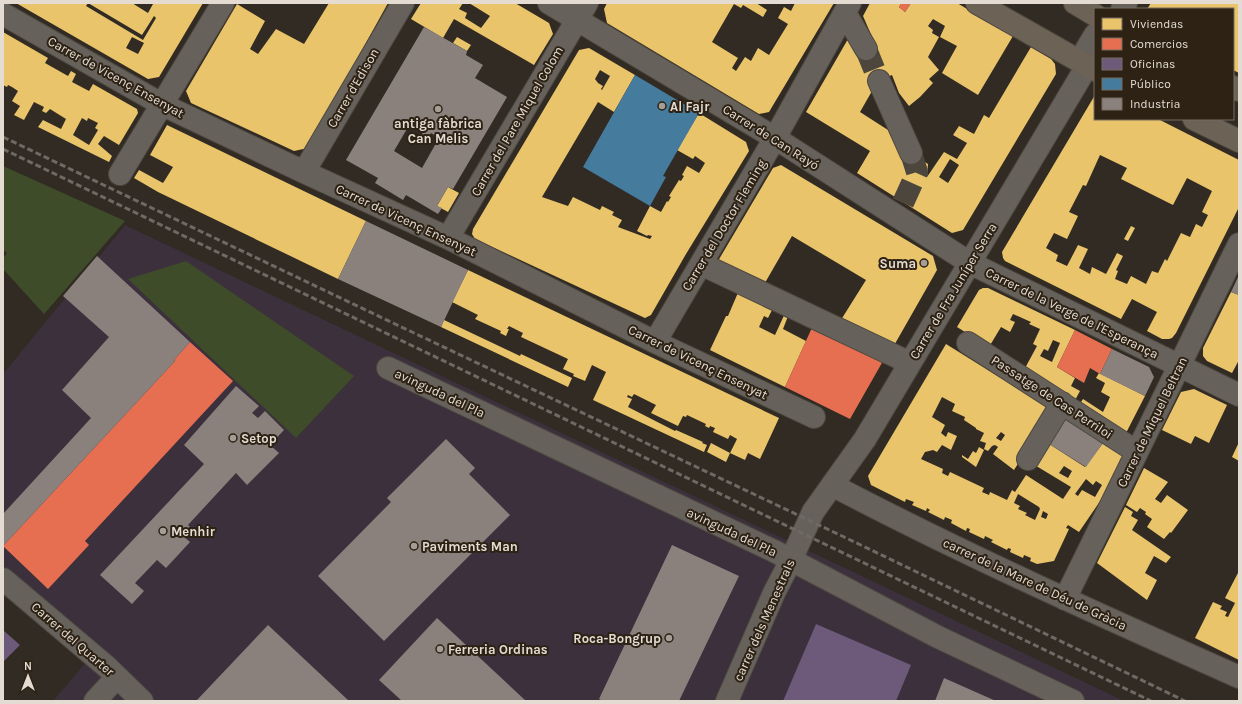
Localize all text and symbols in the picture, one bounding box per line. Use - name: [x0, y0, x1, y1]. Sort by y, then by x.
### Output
- legend: [1094, 8, 1234, 120]
- text: Viviendas: [1130, 17, 1183, 31]
- street label: Carrer de Vicenç Ensenyat: [45, 33, 187, 121]
- text: Comercios: [1130, 37, 1188, 51]
- street label: Carrer del Pare Miquel Colom: [468, 43, 567, 199]
- street label: Carrer d'Edison: [324, 46, 382, 130]
- text: Oficinas: [1130, 57, 1175, 71]
- text: Público: [1130, 77, 1171, 91]
- text: Industria: [1130, 97, 1180, 111]
- place label: Al Fajr: [670, 99, 710, 114]
- marker: Al Fajr: [657, 101, 667, 111]
- street label: Carrer de Can Rayó: [720, 101, 822, 173]
- marker: antiga fàbrica Can Melis: [433, 104, 443, 114]
- place label: antiga fàbrica Can Melis: [394, 116, 482, 146]
- street label: Carrer del Doctor Fleming: [679, 156, 770, 293]
- street label: Carrer de Vicenç Ensenyat: [333, 181, 479, 259]
- street label: Carrer de Fra Juníper Serra: [906, 220, 1000, 362]
- place label: Suma: [880, 256, 916, 271]
- marker: Suma: [919, 258, 929, 268]
- street label: Carrer de la Verge de l'Esperança: [983, 265, 1161, 361]
- street label: Carrer de Vicenç Ensenyat: [626, 322, 770, 402]
- street label: Passatge de Cas Perriloi: [989, 352, 1115, 442]
- street label: Carrer de Miquel Beltran: [1114, 354, 1191, 490]
- street label: avinguda del Pla: [393, 366, 487, 420]
- place label: Setop: [241, 431, 277, 446]
- marker: Setop: [228, 433, 238, 443]
- street label: avinguda del Pla: [685, 505, 779, 559]
- place label: Menhir: [171, 524, 216, 539]
- marker: Menhir: [158, 526, 168, 536]
- street label: carrer de la Mare de Déu de Gràcia: [941, 535, 1129, 633]
- place label: Paviments Man: [422, 539, 518, 554]
- marker: Paviments Man: [409, 541, 419, 551]
- street label: carrer dels Menestrals: [730, 557, 798, 683]
- street label: Carrer del Quarter: [29, 599, 118, 679]
- place label: Roca-Bongrup: [573, 631, 661, 646]
- marker: Roca-Bongrup: [664, 633, 674, 643]
- place label: Ferreria Ordinas: [448, 642, 548, 657]
- marker: Ferreria Ordinas: [435, 644, 445, 654]
- north arrow: [8, 656, 48, 696]
- text: N: [24, 660, 32, 673]

